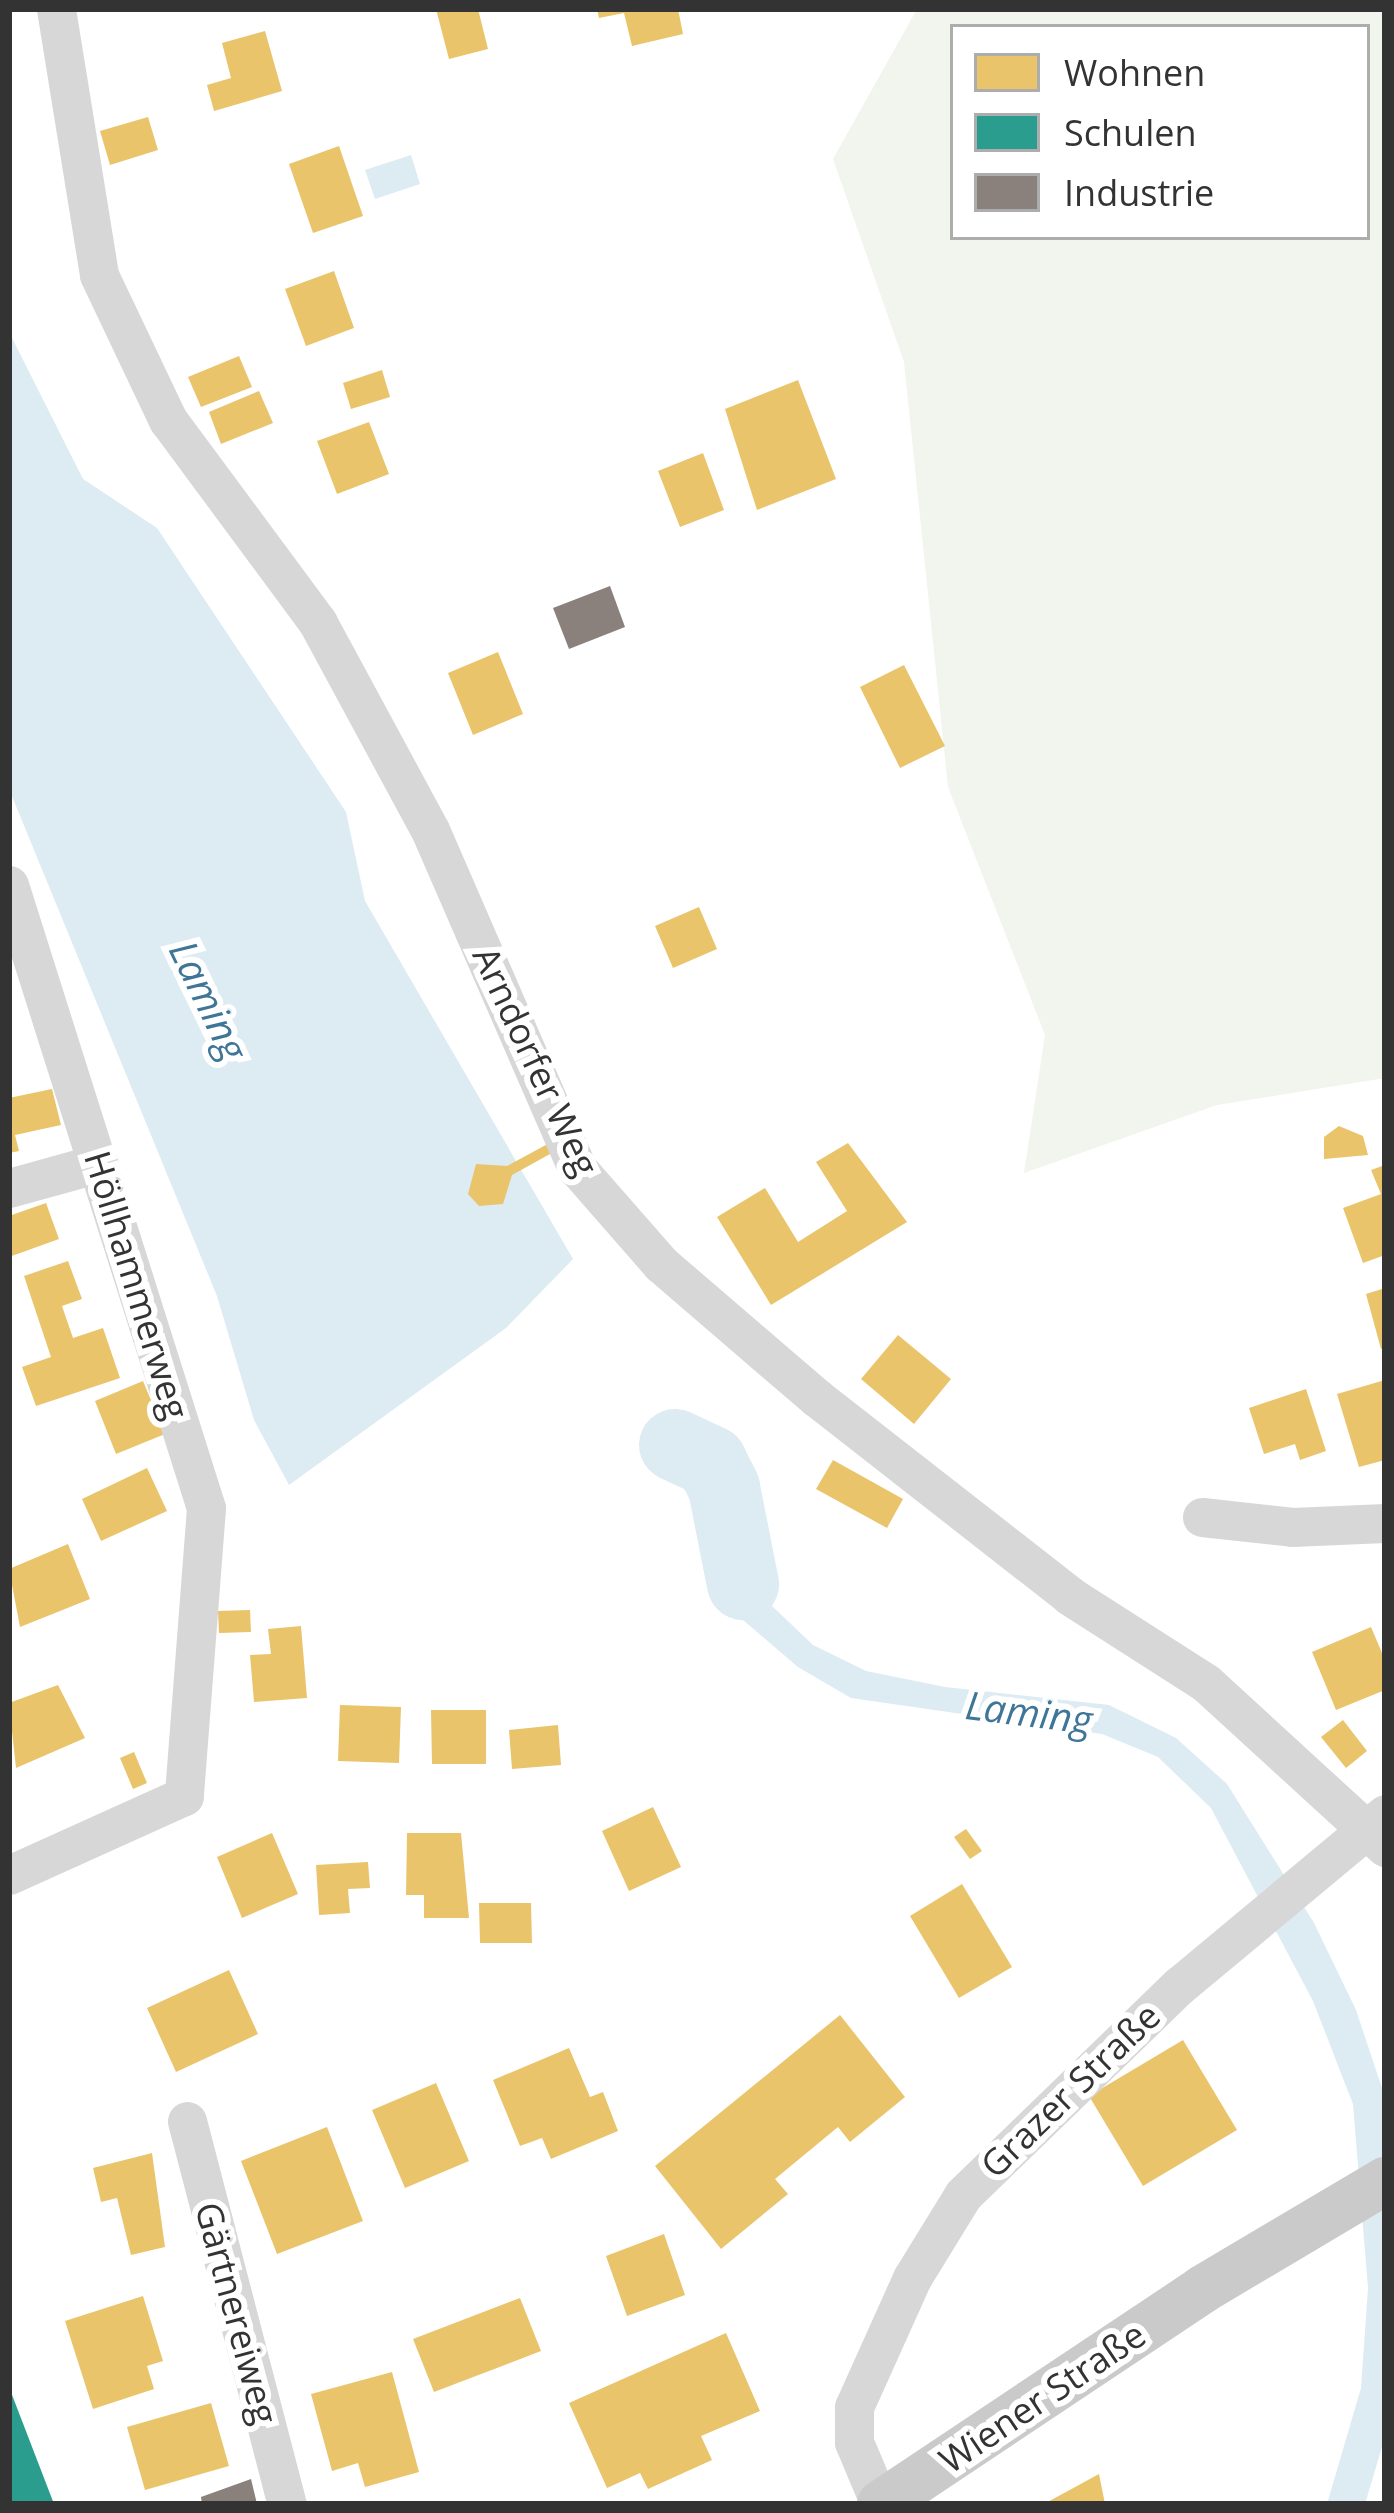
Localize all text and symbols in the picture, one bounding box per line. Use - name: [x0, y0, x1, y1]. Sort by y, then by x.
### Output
- legend: [950, 24, 1370, 240]
- text: Wohnen: [1064, 48, 1205, 97]
- text: Schulen: [1064, 108, 1197, 157]
- text: Industrie: [1064, 168, 1214, 217]
- water label: Laming: [160, 933, 258, 1067]
- street label: Arndorfer Weg: [464, 940, 608, 1182]
- street label: Höllhammerweg: [76, 1146, 198, 1424]
- water label: Laming: [963, 1681, 1095, 1743]
- street label: Grazer Straße: [972, 1994, 1168, 2186]
- street label: Gärtnereiweg: [187, 2197, 287, 2429]
- street label: Wiener Straße: [931, 2312, 1153, 2482]

